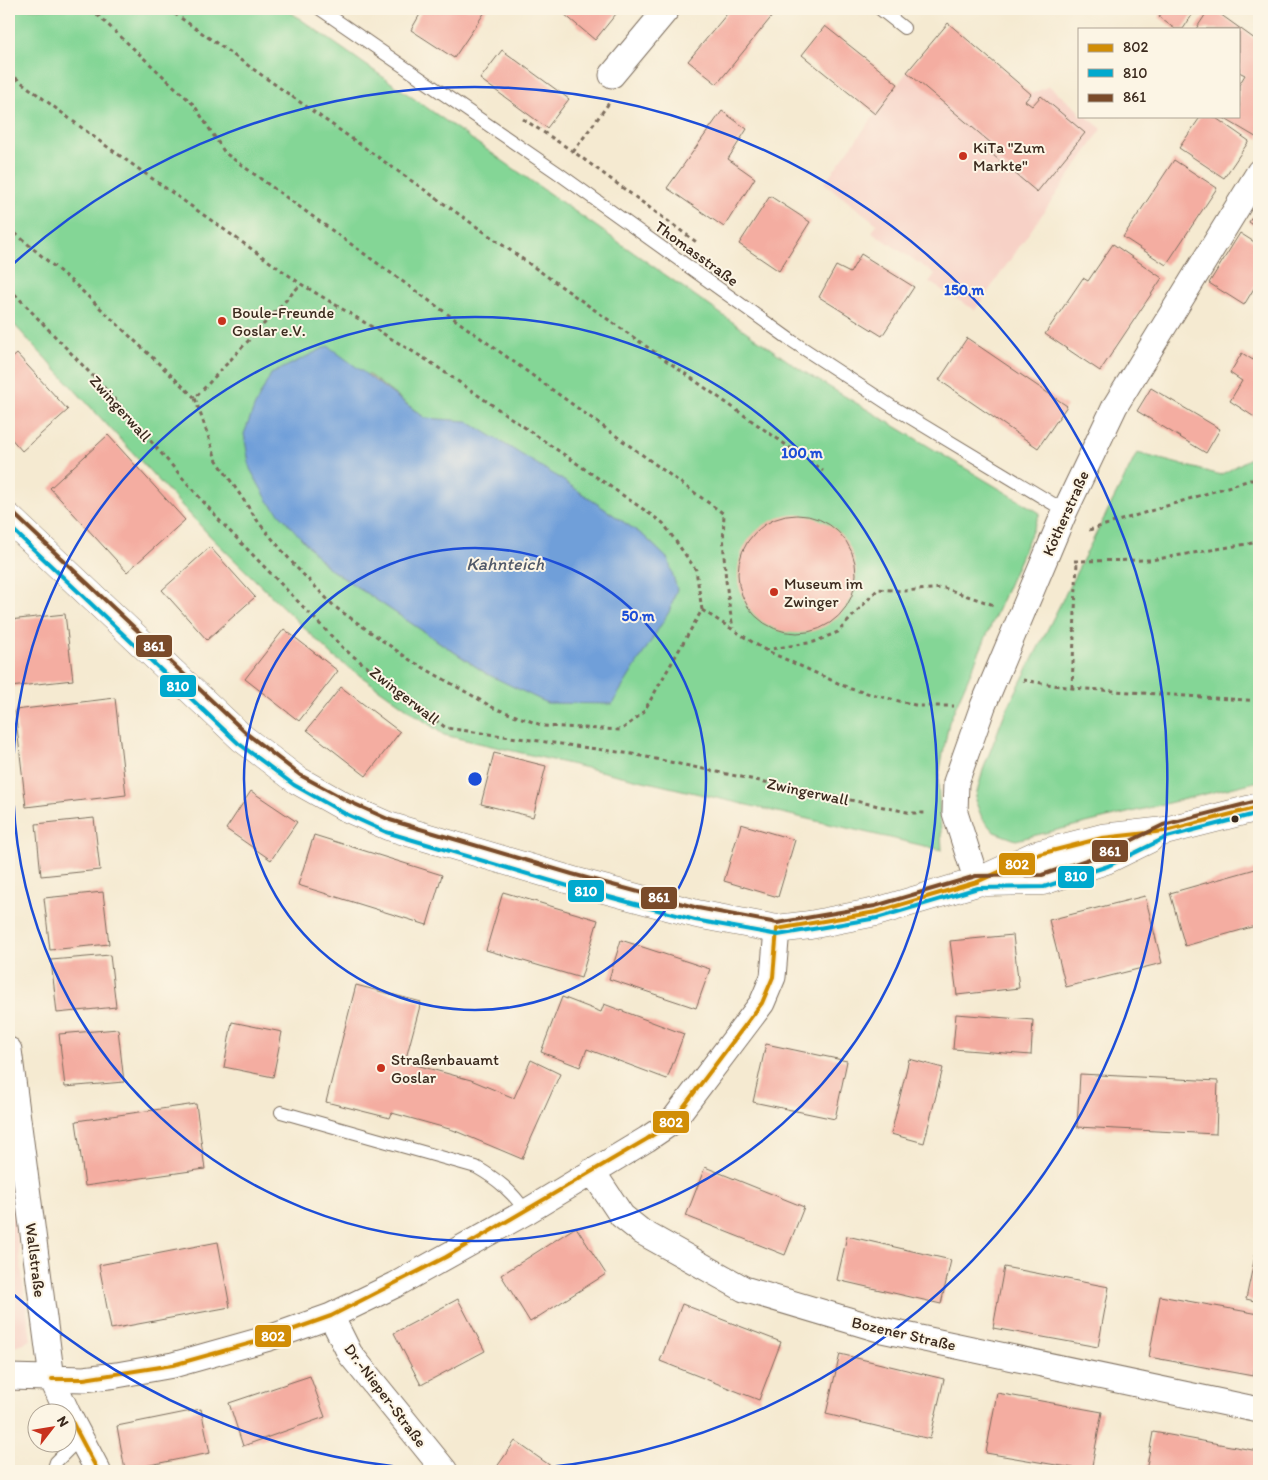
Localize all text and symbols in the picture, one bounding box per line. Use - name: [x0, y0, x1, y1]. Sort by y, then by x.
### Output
- legend: [1078, 28, 1240, 118]
- text: 802: [1123, 38, 1148, 56]
- text: 810: [1123, 64, 1147, 82]
- text: 861: [1123, 88, 1146, 106]
- place label: KiTa "Zum Markte": [973, 138, 1046, 175]
- marker: KiTa "Zum Markte": [957, 150, 969, 162]
- street label: Thomasstraße: [651, 217, 742, 290]
- text: 150 m: [944, 281, 984, 299]
- place label: Boule-Freunde Goslar e.V.: [232, 303, 335, 340]
- marker: Boule-Freunde Goslar e.V.: [216, 315, 228, 327]
- street label: Zwingerwall: [86, 371, 156, 446]
- text: 100 m: [781, 444, 823, 462]
- street label: Kötherstraße: [1038, 467, 1093, 559]
- water label: Kahnteich: [466, 553, 545, 575]
- place label: Museum im Zwinger: [784, 574, 864, 611]
- marker: Museum im Zwinger: [768, 586, 780, 598]
- text: 50 m: [621, 607, 655, 625]
- line badge: 861: [135, 634, 173, 658]
- text: 861: [143, 638, 165, 655]
- street label: Zwingerwall: [366, 662, 444, 729]
- line badge: 810: [159, 674, 197, 698]
- text: 810: [167, 678, 190, 695]
- centre of rings: [466, 770, 484, 788]
- street label: Zwingerwall: [765, 774, 851, 810]
- unlabelled marker: [1230, 814, 1240, 824]
- line badge: 861: [1091, 839, 1129, 863]
- text: 861: [1099, 843, 1121, 860]
- line badge: 802: [998, 852, 1036, 876]
- text: 802: [1005, 856, 1029, 873]
- line badge: 810: [1057, 865, 1095, 889]
- text: 810: [1065, 868, 1088, 885]
- line badge: 810: [567, 879, 605, 903]
- text: 810: [575, 883, 598, 900]
- line badge: 861: [640, 886, 678, 910]
- text: 861: [648, 889, 670, 906]
- place label: Straßenbauamt Goslar: [391, 1050, 499, 1087]
- marker: Straßenbauamt Goslar: [375, 1062, 387, 1074]
- line badge: 802: [652, 1110, 690, 1134]
- text: 802: [659, 1114, 683, 1131]
- street label: Wallstraße: [21, 1222, 50, 1299]
- street label: Bozener Straße: [850, 1312, 958, 1355]
- line badge: 802: [254, 1324, 292, 1348]
- text: 802: [261, 1328, 285, 1345]
- street label: Dr.-Nieper-Straße: [340, 1340, 431, 1451]
- north arrow: [28, 1402, 78, 1452]
- text: N: [53, 1413, 72, 1430]

